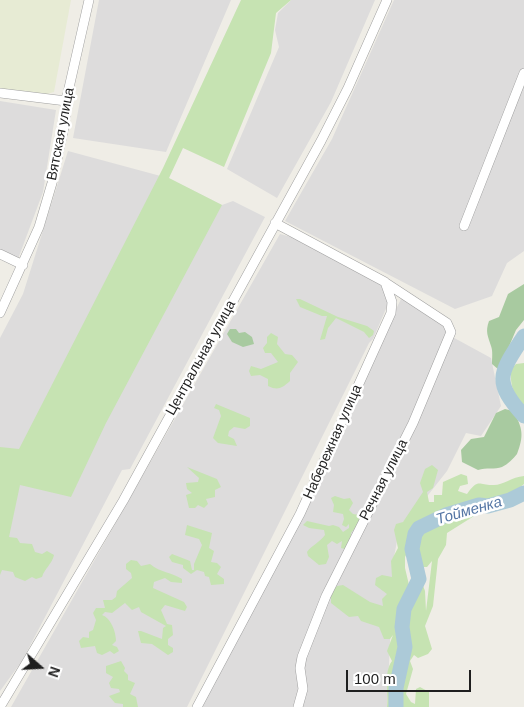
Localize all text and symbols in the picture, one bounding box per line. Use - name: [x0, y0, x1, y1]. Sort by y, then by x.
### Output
- street label: Вятская улица: [44, 86, 78, 182]
- street label: Центральная улица: [162, 298, 240, 418]
- street label: Набережная улица: [300, 382, 366, 502]
- street label: Речная улица: [356, 437, 412, 523]
- water label: Тойменка: [434, 493, 504, 529]
- north arrow: [15, 642, 65, 692]
- scale bar: [349, 660, 474, 692]
- text: N: [45, 664, 63, 679]
- text: 100 m: [354, 670, 396, 687]

